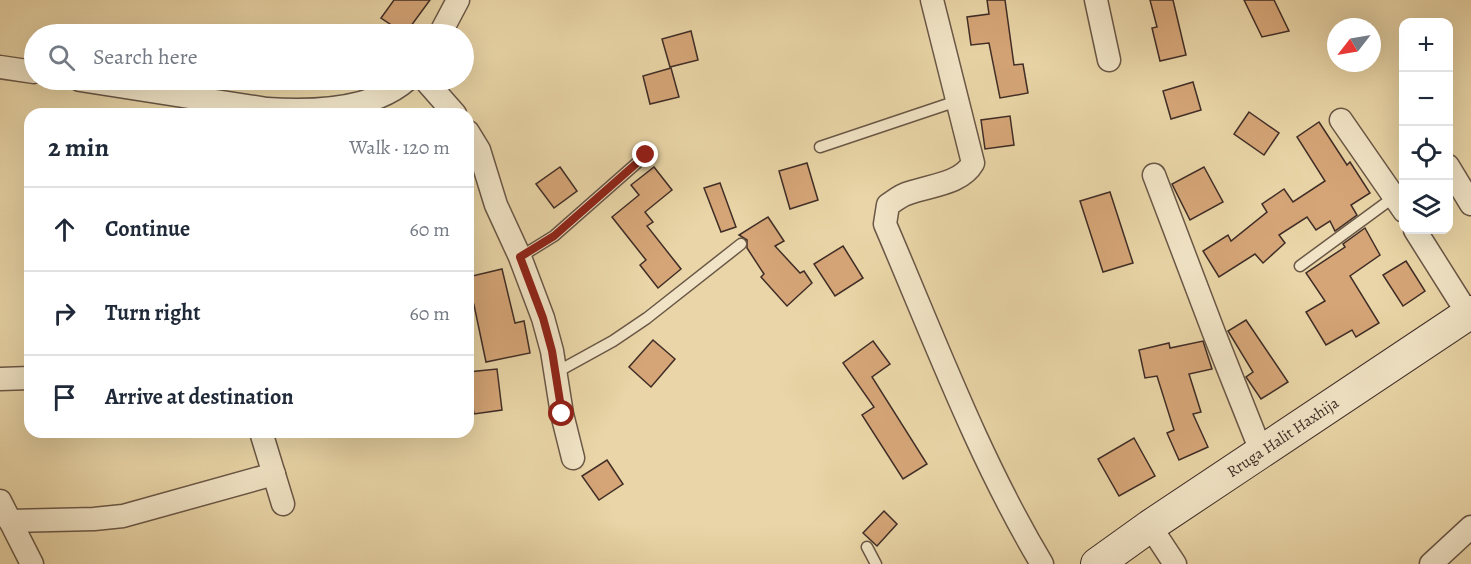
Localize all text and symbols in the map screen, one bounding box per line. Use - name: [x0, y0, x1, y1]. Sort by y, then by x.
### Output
- north arrow: [1327, 18, 1381, 72]
- map controls: [1399, 18, 1453, 234]
- button: +: [1399, 18, 1453, 72]
- search box: [24, 24, 474, 90]
- icon: search: [45, 41, 78, 74]
- text: Search here: [93, 42, 198, 72]
- button: −: [1399, 72, 1453, 126]
- button: locate: [1399, 126, 1453, 180]
- text: 2 min: [48, 130, 109, 165]
- text: Walk · 120 m: [349, 134, 450, 161]
- route end: [632, 141, 658, 167]
- button: layers: [1399, 180, 1453, 234]
- icon: ahead: [48, 213, 81, 246]
- text: Continue: [105, 214, 190, 244]
- text: 60 m: [410, 216, 450, 243]
- icon: right: [48, 297, 81, 330]
- text: Turn right: [105, 298, 201, 328]
- text: 60 m: [410, 300, 450, 327]
- icon: arrive: [48, 381, 81, 414]
- text: Arrive at destination: [105, 382, 294, 412]
- street label: Rruga Halit Haxhija: [1223, 392, 1344, 483]
- route start: [548, 400, 574, 426]

